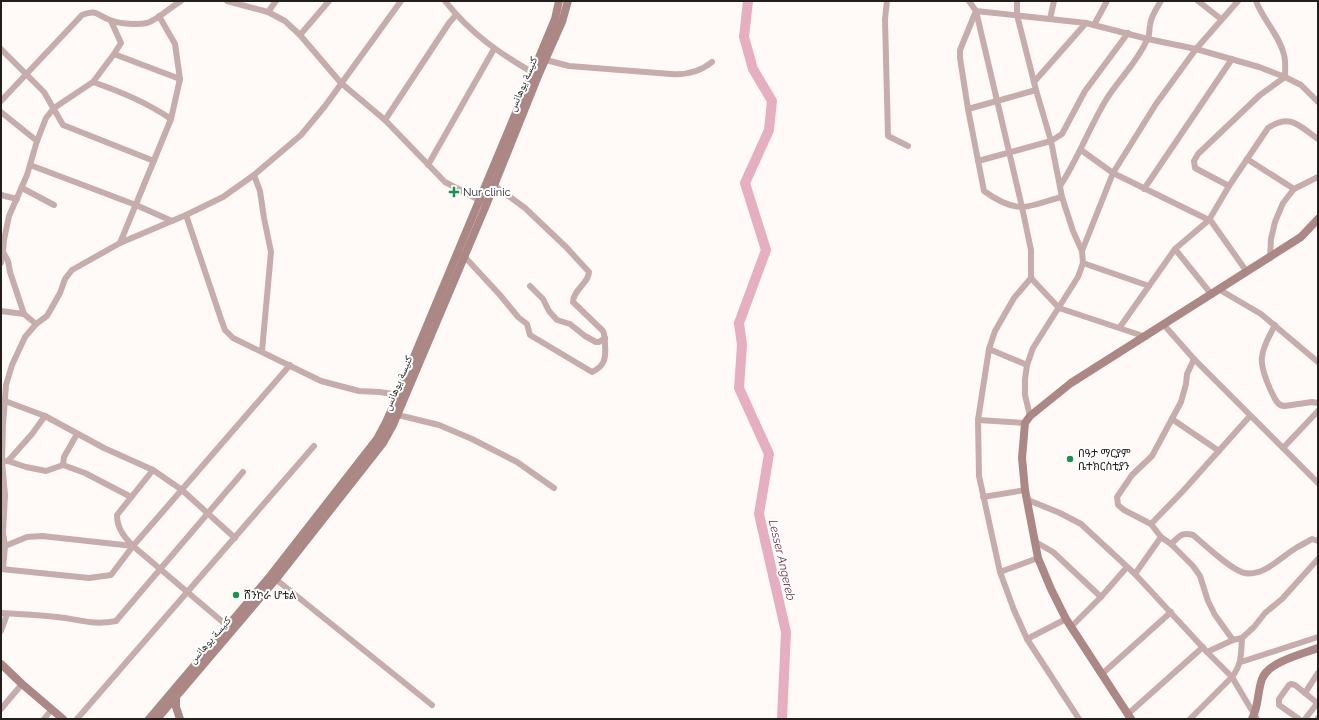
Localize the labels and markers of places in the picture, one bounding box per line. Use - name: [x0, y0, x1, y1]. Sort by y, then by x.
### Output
- marker: Nur clinic: [448, 186, 460, 198]
- place label: Nur clinic: [463, 186, 511, 199]
- place label: በዓታ ማርያም ቤተክርስቲያን: [1078, 447, 1131, 473]
- marker: በዓታ ማርያም ቤተክርስቲያን: [1065, 454, 1075, 464]
- place label: ሸንኮራ ሆቴል: [244, 589, 297, 602]
- marker: ሸንኮራ ሆቴል: [231, 590, 241, 600]

